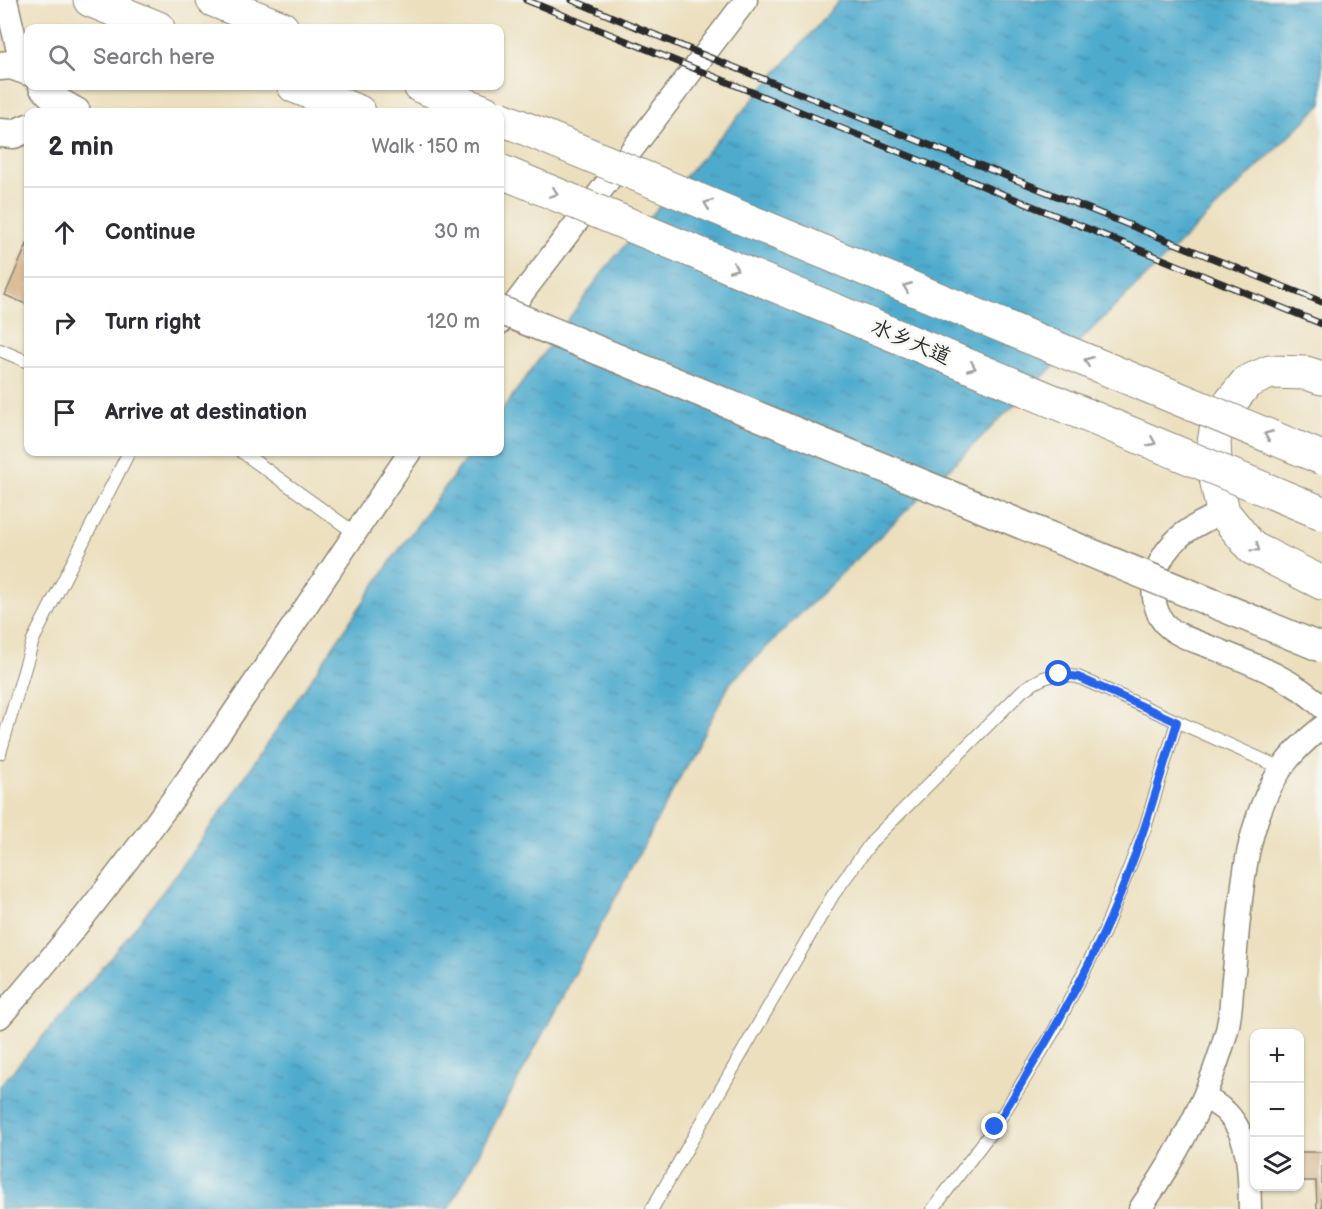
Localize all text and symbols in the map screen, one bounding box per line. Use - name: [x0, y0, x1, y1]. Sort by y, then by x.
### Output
- search box: [24, 24, 504, 90]
- icon: search: [45, 41, 78, 74]
- text: Search here: [93, 44, 215, 71]
- text: 2 min: [48, 132, 114, 163]
- text: Walk · 150 m: [371, 135, 480, 159]
- one-way arrow: [547, 186, 558, 198]
- one-way arrow: [703, 199, 714, 211]
- icon: ahead: [48, 216, 81, 249]
- text: Continue: [105, 219, 195, 246]
- text: 30 m: [434, 220, 480, 244]
- one-way arrow: [727, 261, 738, 273]
- one-way arrow: [903, 282, 914, 294]
- icon: right: [48, 306, 81, 339]
- text: Turn right: [105, 309, 201, 336]
- text: 120 m: [427, 310, 480, 334]
- street label: 水乡大道: [867, 314, 955, 370]
- one-way arrow: [1083, 356, 1094, 368]
- one-way arrow: [966, 360, 977, 372]
- icon: arrive: [48, 396, 81, 429]
- text: Arrive at destination: [105, 399, 307, 426]
- one-way arrow: [1263, 430, 1274, 442]
- one-way arrow: [1146, 435, 1157, 447]
- one-way arrow: [1249, 541, 1260, 552]
- route start: [1045, 660, 1071, 686]
- map controls: [1250, 1029, 1304, 1191]
- button: +: [1250, 1029, 1304, 1083]
- button: −: [1250, 1083, 1304, 1137]
- route end: [981, 1113, 1007, 1139]
- button: layers: [1250, 1137, 1304, 1191]

